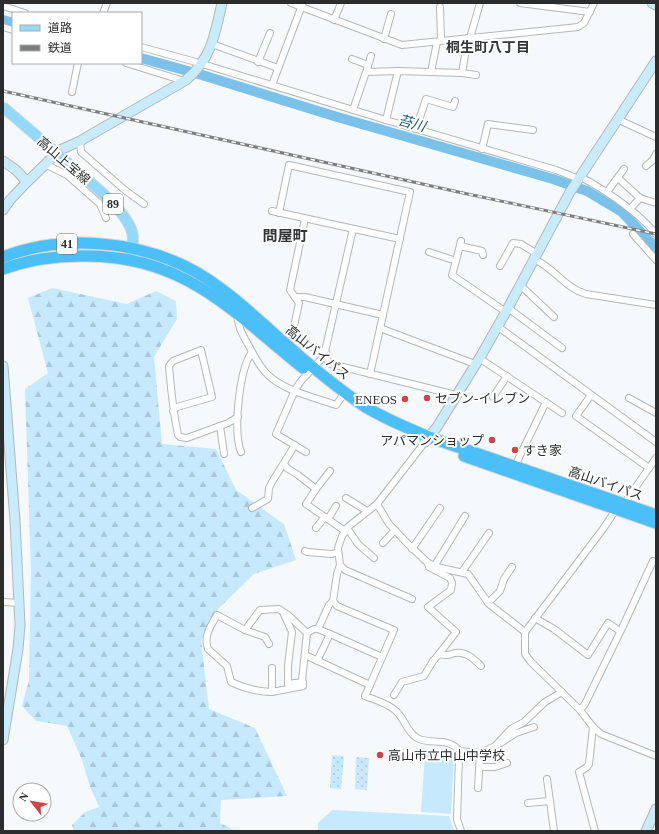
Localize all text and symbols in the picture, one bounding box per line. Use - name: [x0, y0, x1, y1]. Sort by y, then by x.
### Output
- legend: [12, 12, 142, 64]
- text: 道路: [48, 21, 72, 35]
- district label: 桐生町八丁目: [446, 40, 530, 55]
- text: 鉄道: [48, 41, 72, 55]
- water label: 苔川: [396, 112, 429, 135]
- street label: 高山上宝線: [34, 133, 93, 187]
- road number: 89: [103, 194, 123, 214]
- district label: 問屋町: [262, 228, 308, 244]
- road number: 41: [57, 234, 77, 254]
- street label: 高山バイパス: [283, 322, 353, 383]
- place label: セブン-イレブン: [435, 391, 530, 406]
- place label: ENEOS: [355, 392, 397, 407]
- marker: セブン-イレブン: [422, 393, 432, 403]
- marker: ENEOS: [400, 394, 410, 404]
- place label: アパマンショップ: [380, 433, 484, 448]
- marker: アパマンショップ: [487, 435, 497, 445]
- place label: すき家: [523, 443, 562, 458]
- marker: すき家: [510, 445, 520, 455]
- street label: 高山バイパス: [567, 464, 645, 503]
- place label: 高山市立中山中学校: [388, 748, 505, 763]
- marker: 高山市立中山中学校: [375, 750, 385, 760]
- north arrow: [12, 782, 52, 822]
- text: N: [16, 790, 31, 803]

